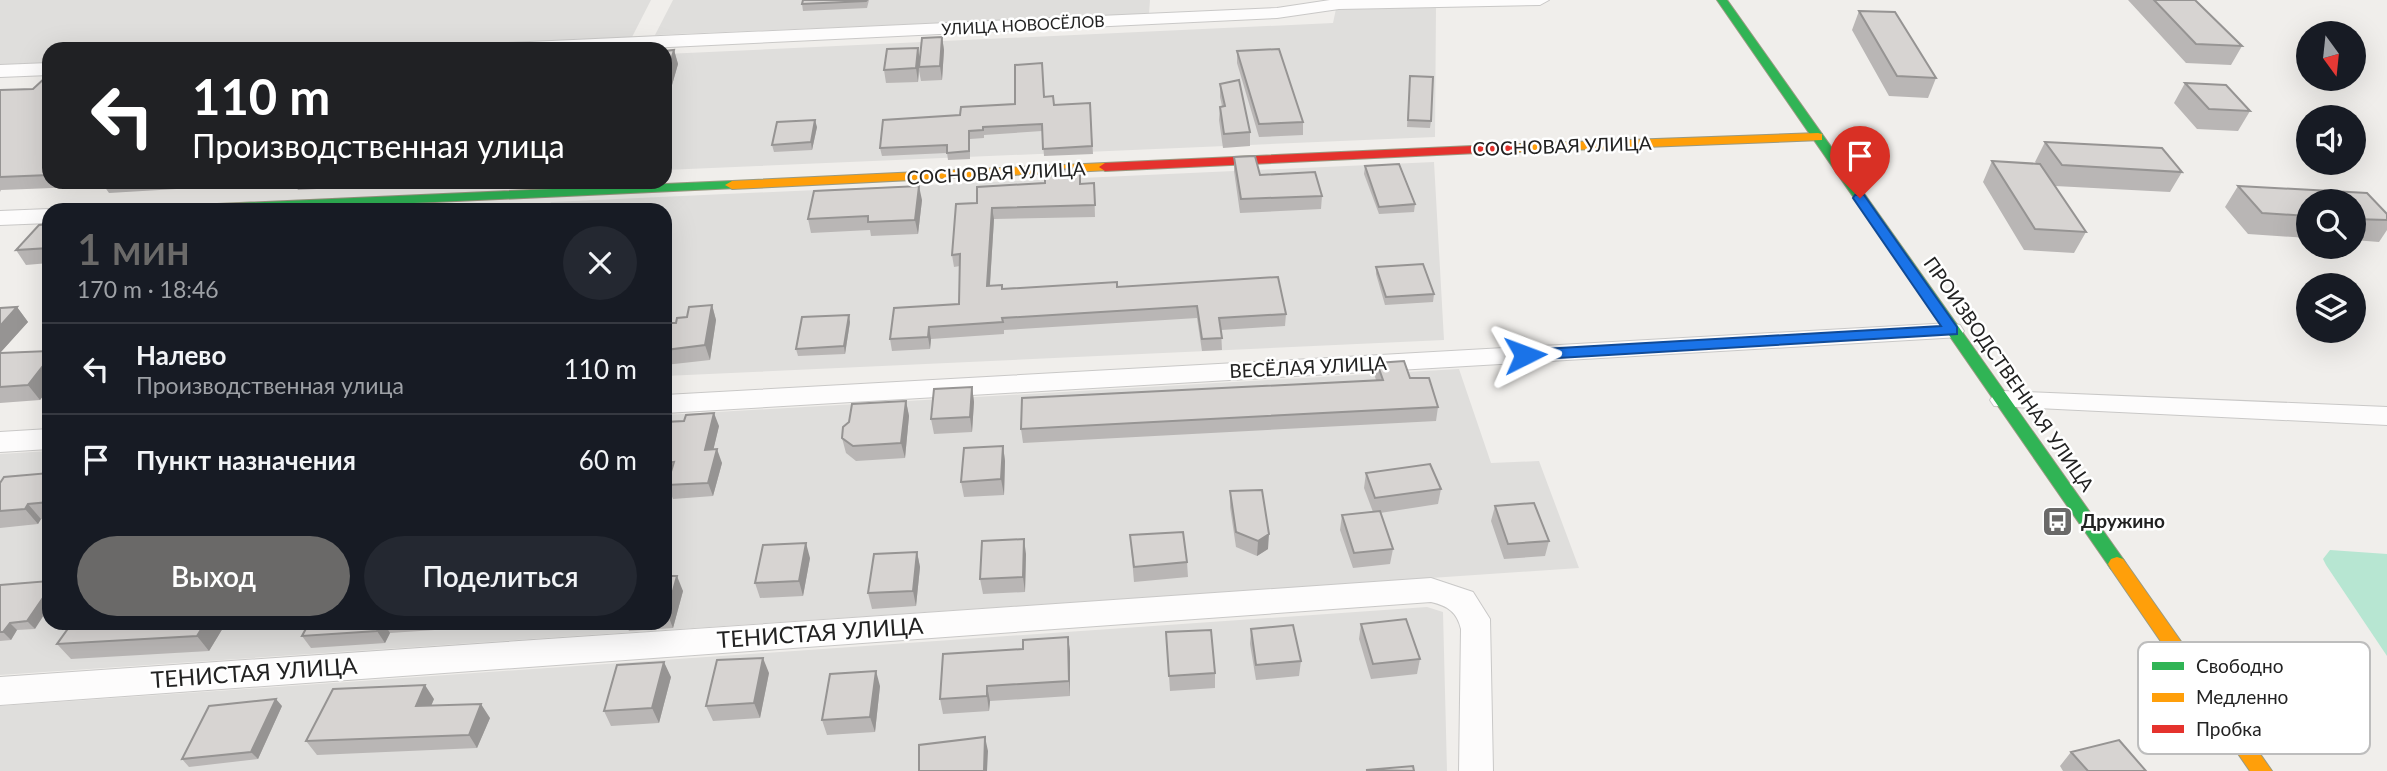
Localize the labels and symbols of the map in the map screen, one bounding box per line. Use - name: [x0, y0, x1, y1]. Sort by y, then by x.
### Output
- street label: УЛИЦА НОВОСЁЛОВ: [941, 11, 1105, 38]
- north arrow: [2296, 21, 2366, 91]
- pin: [1830, 126, 1890, 198]
- street label: СОСНОВАЯ УЛИЦА: [1472, 131, 1652, 160]
- street label: СОСНОВАЯ УЛИЦА: [906, 156, 1086, 189]
- street label: ПРОИЗВОДСТВЕННАЯ УЛИЦА: [1919, 252, 2099, 495]
- position arrow: [1488, 318, 1562, 392]
- street label: ВЕСЁЛАЯ УЛИЦА: [1229, 351, 1387, 382]
- bus stop icon: Дружино: [2041, 504, 2075, 538]
- place label: Дружино: [2081, 509, 2165, 532]
- street label: ТЕНИСТАЯ УЛИЦА: [716, 611, 925, 653]
- legend: [2138, 642, 2370, 754]
- street label: ТЕНИСТАЯ УЛИЦА: [150, 651, 359, 693]
- text: Свободно: [2196, 654, 2284, 677]
- text: Медленно: [2196, 685, 2288, 708]
- text: Пробка: [2196, 717, 2262, 740]

